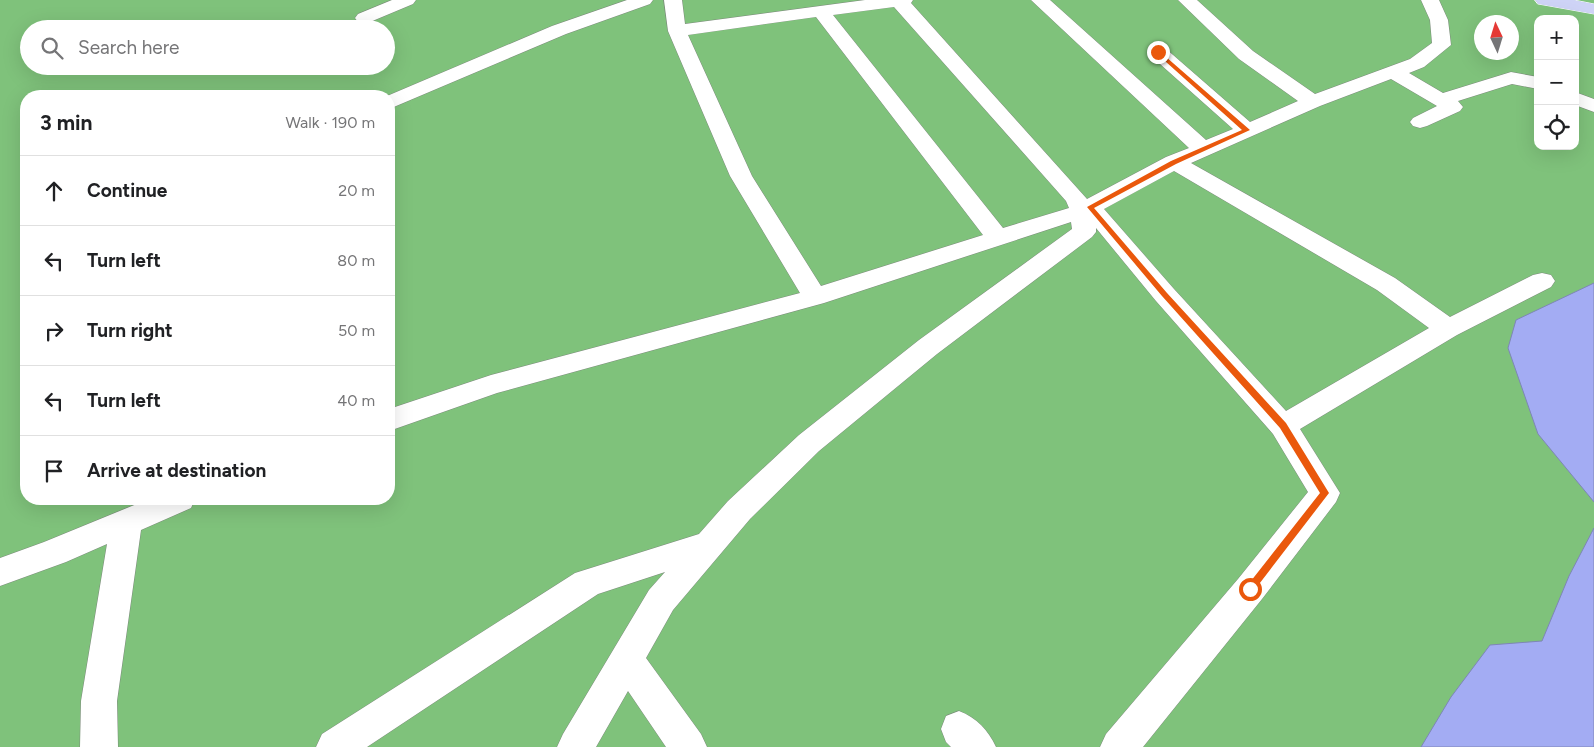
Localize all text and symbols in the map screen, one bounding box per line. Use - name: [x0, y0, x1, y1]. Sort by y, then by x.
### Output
- north arrow: [1474, 15, 1519, 60]
- map controls: [1534, 15, 1579, 150]
- button: +: [1534, 15, 1579, 60]
- search box: [20, 20, 395, 75]
- icon: search: [38, 34, 66, 62]
- text: Search here: [78, 36, 180, 59]
- route end: [1147, 41, 1170, 64]
- button: −: [1534, 60, 1579, 105]
- button: locate: [1534, 105, 1579, 150]
- text: 3 min: [40, 110, 92, 135]
- text: Walk · 190 m: [285, 113, 375, 132]
- icon: ahead: [40, 177, 68, 205]
- text: Continue: [87, 179, 167, 202]
- text: 20 m: [338, 181, 375, 200]
- icon: left: [40, 247, 68, 275]
- text: Turn left: [87, 249, 161, 272]
- text: 80 m: [337, 251, 375, 270]
- icon: right: [40, 317, 68, 345]
- text: Turn right: [87, 319, 173, 342]
- text: 50 m: [338, 321, 375, 340]
- icon: left: [40, 387, 68, 415]
- text: Turn left: [87, 389, 161, 412]
- text: 40 m: [337, 391, 375, 410]
- icon: arrive: [40, 457, 68, 485]
- text: Arrive at destination: [87, 459, 266, 482]
- route start: [1239, 578, 1262, 601]

